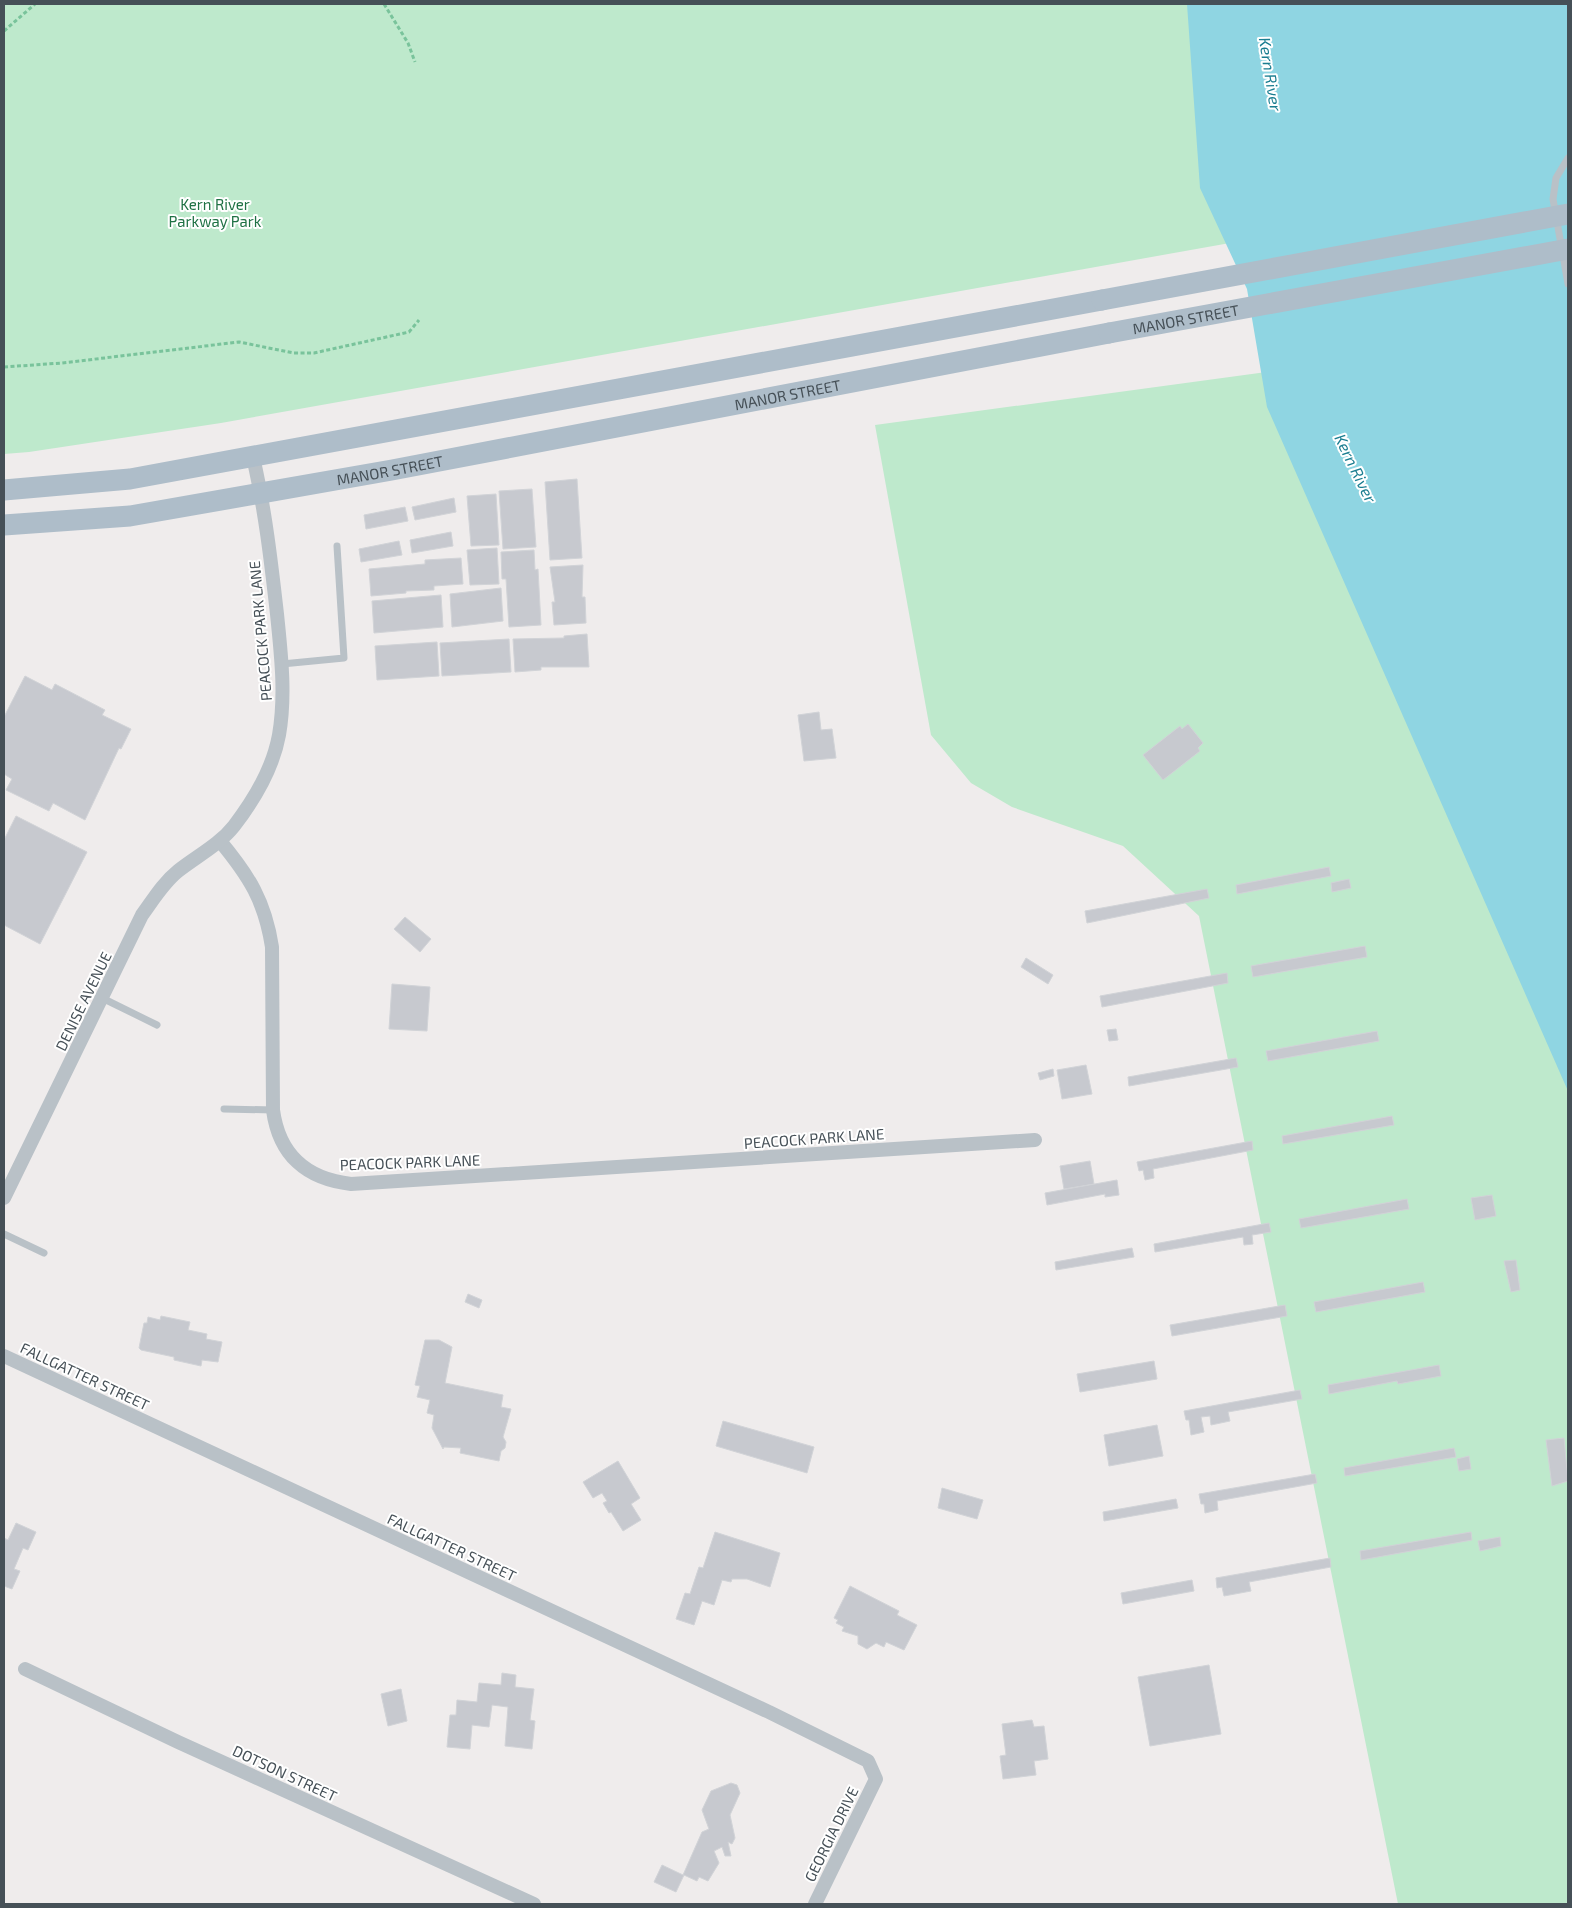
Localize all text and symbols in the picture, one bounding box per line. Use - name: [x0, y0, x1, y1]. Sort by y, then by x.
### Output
- water label: Kern River: [1256, 36, 1286, 113]
- park label: Kern River Parkway Park: [169, 195, 262, 230]
- street label: MANOR STREET: [1131, 300, 1241, 338]
- street label: MANOR STREET: [733, 375, 842, 413]
- water label: Kern River: [1331, 430, 1381, 506]
- street label: MANOR STREET: [335, 451, 445, 489]
- street label: PEACOCK PARK LANE: [245, 560, 275, 702]
- street label: DENISE AVENUE: [51, 949, 115, 1053]
- street label: PEACOCK PARK LANE: [743, 1124, 885, 1152]
- street label: PEACOCK PARK LANE: [339, 1151, 481, 1173]
- street label: FALLGATTER STREET: [18, 1338, 153, 1414]
- street label: FALLGATTER STREET: [385, 1509, 520, 1585]
- street label: DOTSON STREET: [230, 1741, 340, 1805]
- street label: GEORGIA DRIVE: [800, 1784, 862, 1884]

